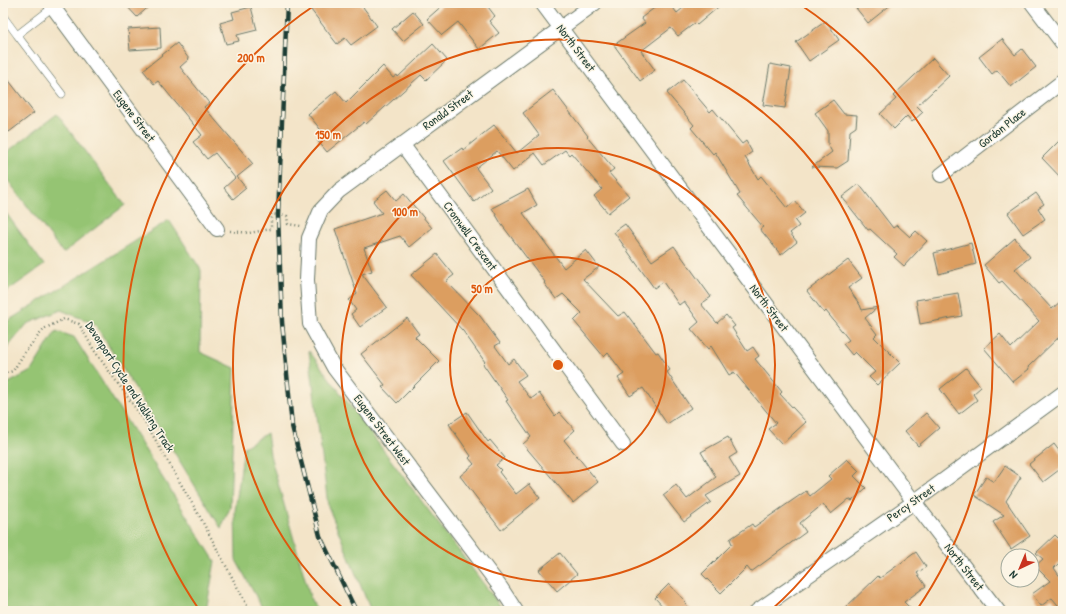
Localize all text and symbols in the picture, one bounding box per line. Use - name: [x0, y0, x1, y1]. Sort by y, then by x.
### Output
- street label: North Street: [553, 20, 600, 76]
- text: 200 m: [237, 49, 265, 66]
- street label: Ronald Street: [419, 85, 477, 134]
- street label: Eugene Street: [109, 86, 160, 146]
- street label: Gordon Place: [974, 104, 1029, 152]
- text: 150 m: [315, 126, 341, 143]
- street label: Cromwell Crescent: [439, 198, 502, 275]
- text: 100 m: [392, 203, 418, 220]
- text: 50 m: [471, 280, 493, 297]
- street label: North Street: [746, 280, 793, 336]
- street label: Devonport Cycle and Walking Track: [82, 318, 179, 455]
- centre of rings: [551, 358, 565, 372]
- street label: Eugene Street West: [350, 391, 415, 469]
- street label: Percy Street: [883, 479, 939, 526]
- street label: North Street: [941, 540, 989, 595]
- north arrow: [1000, 548, 1040, 588]
- text: N: [1006, 568, 1020, 582]

